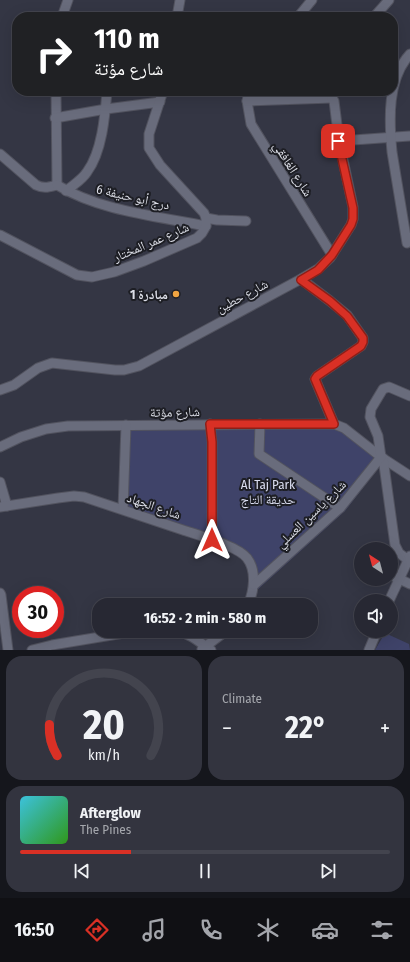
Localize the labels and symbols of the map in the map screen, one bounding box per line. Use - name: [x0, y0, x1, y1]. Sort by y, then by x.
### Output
- pin: [321, 124, 355, 158]
- street label: شارع الغافقي: [267, 139, 316, 201]
- street label: درج أبو حنيفة 6: [94, 181, 171, 215]
- street label: شارع عمر المختار: [110, 219, 192, 267]
- street label: شارع حطين: [214, 276, 271, 318]
- place label: مبادرة 1: [130, 287, 168, 302]
- marker: مبادرة 1: [171, 289, 181, 299]
- street label: شارع مؤتة: [150, 404, 200, 422]
- park label: Al Taj Park حديقة التاج: [241, 477, 296, 509]
- street label: شارع ياسين العسلي: [273, 477, 351, 554]
- street label: شارع الجهاد: [124, 490, 183, 524]
- position arrow: [191, 519, 233, 561]
- north arrow: [354, 542, 398, 586]
- speed limit sign: 30: [12, 586, 64, 638]

